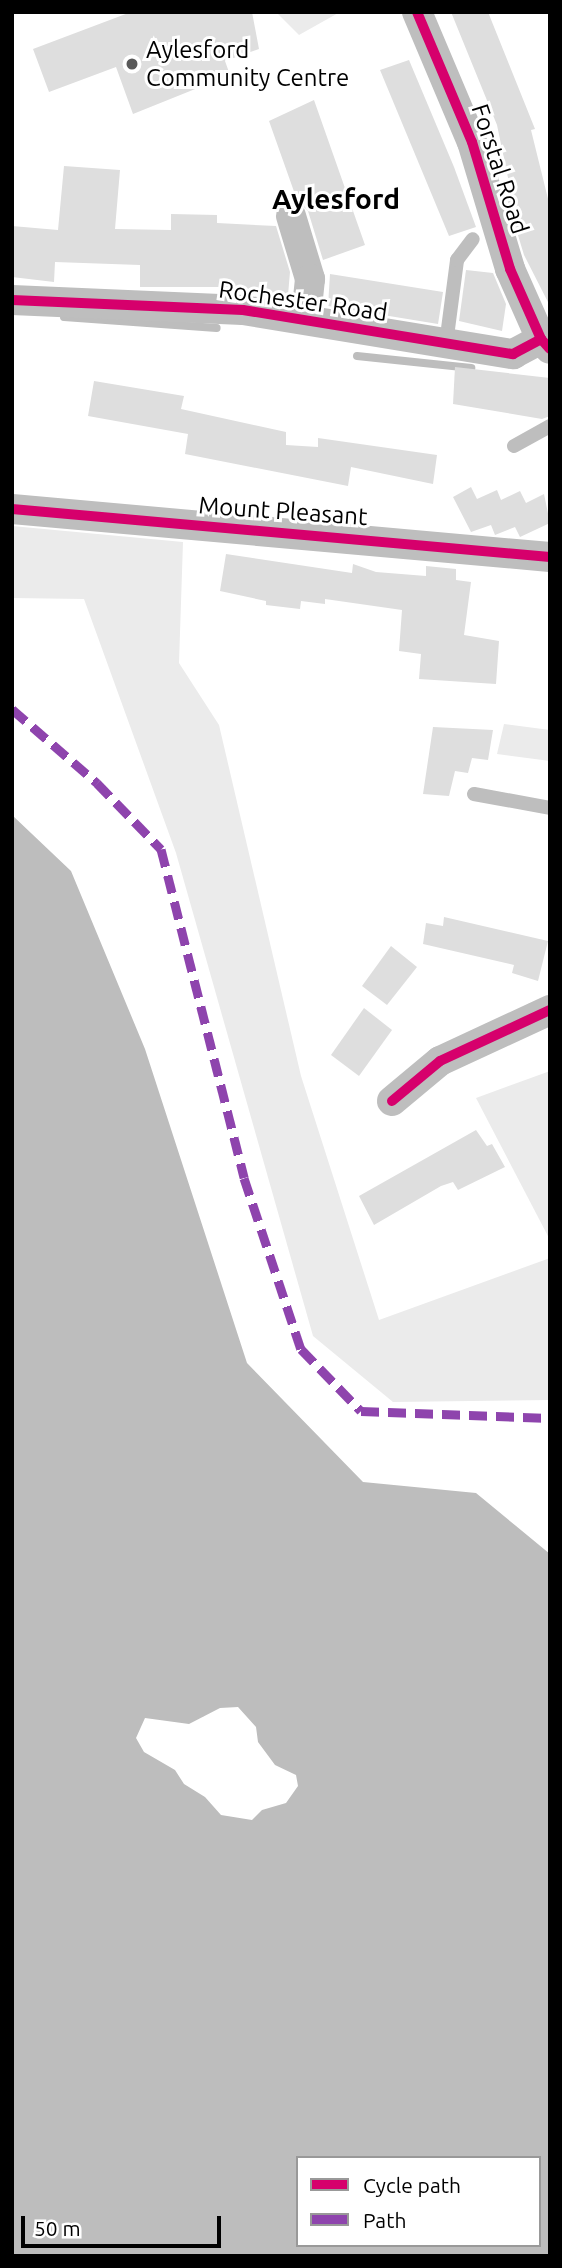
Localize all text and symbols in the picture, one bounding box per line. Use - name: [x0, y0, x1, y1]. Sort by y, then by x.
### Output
- place label: Aylesford Community Centre: [146, 36, 349, 92]
- marker: Aylesford Community Centre: [124, 56, 140, 72]
- street label: Forstal Road: [465, 100, 535, 238]
- district label: Aylesford: [272, 182, 400, 216]
- street label: Rochester Road: [217, 275, 389, 327]
- street label: Mount Pleasant: [198, 491, 368, 531]
- legend: [296, 2156, 541, 2247]
- text: Cycle path: [363, 2173, 461, 2197]
- scale bar: [24, 2202, 224, 2246]
- text: Path: [363, 2208, 406, 2232]
- text: 50 m: [34, 2216, 81, 2240]

